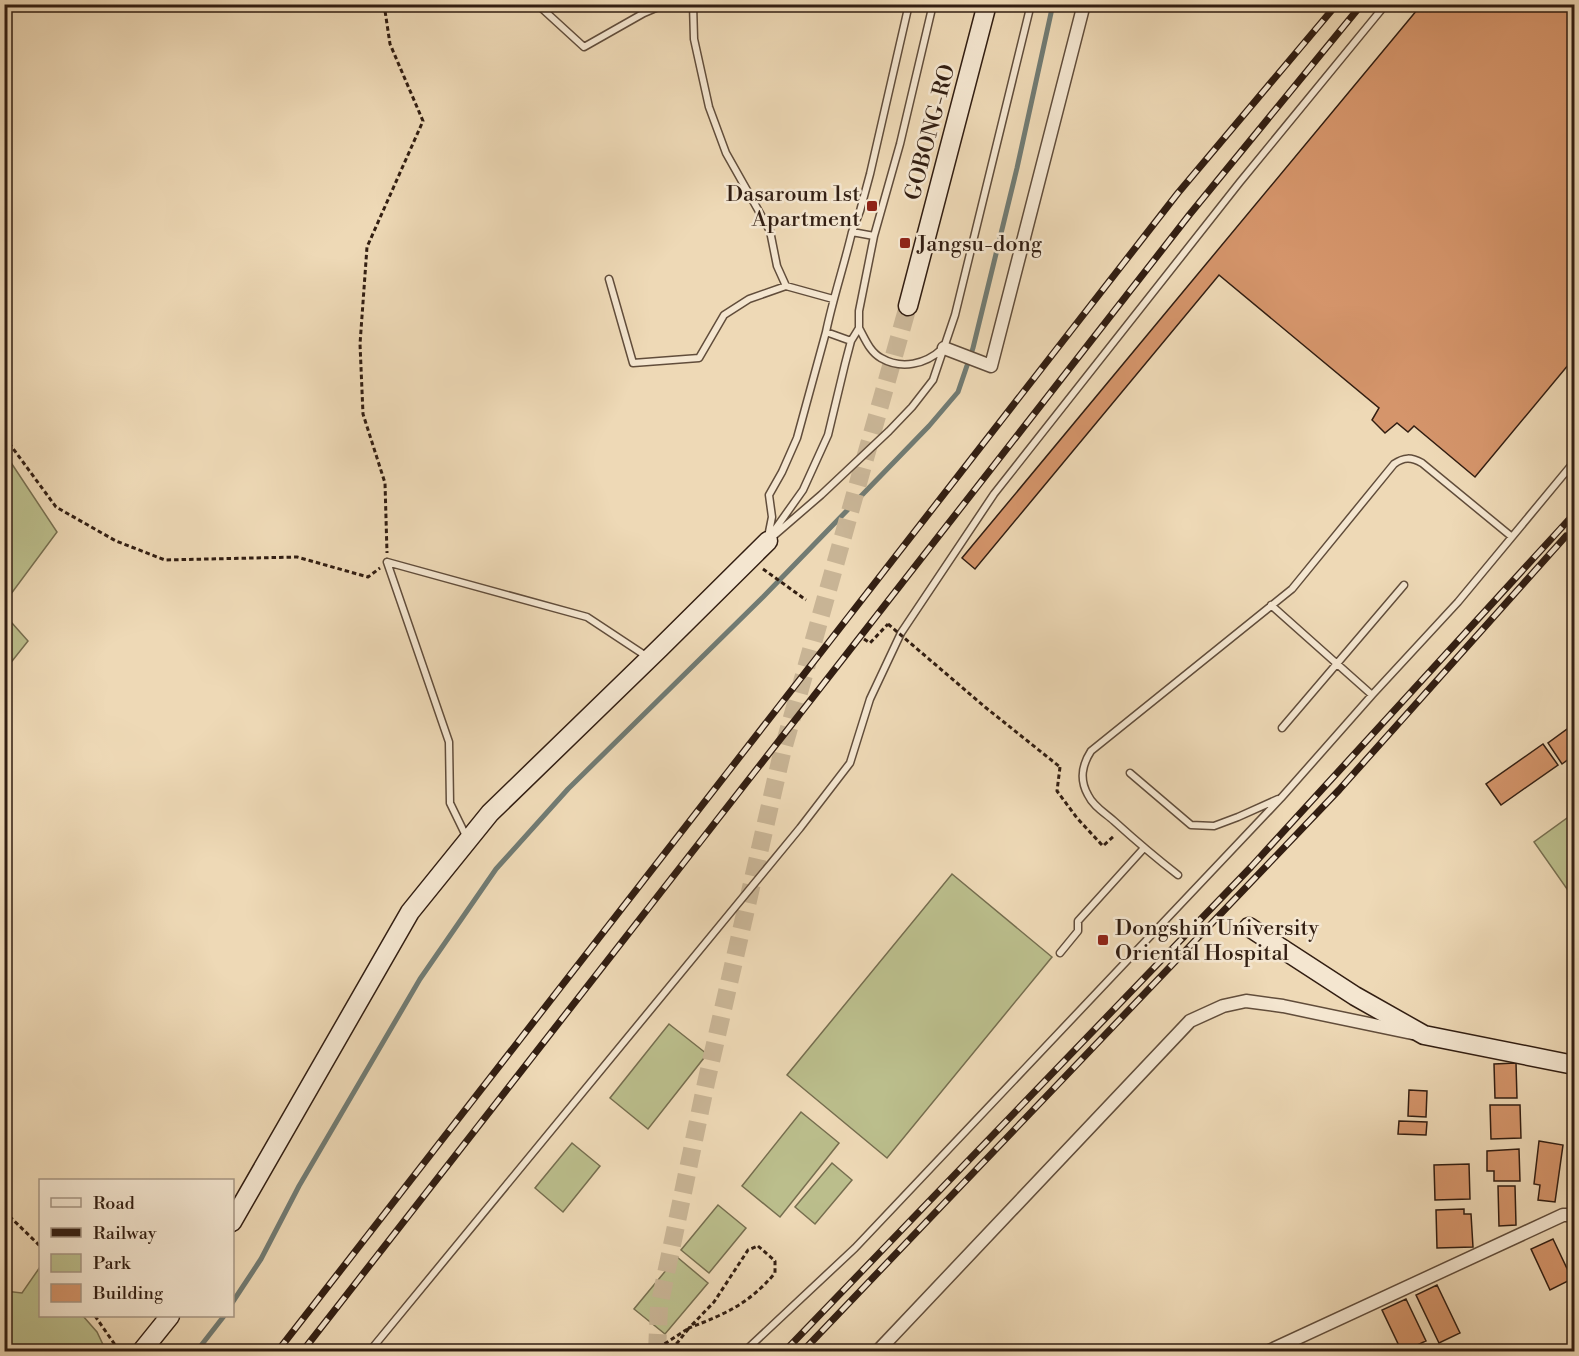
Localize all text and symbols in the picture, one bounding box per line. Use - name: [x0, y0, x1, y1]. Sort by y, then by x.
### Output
- street label: GOBONG-RO: [899, 62, 962, 203]
- place label: Dasaroum 1st Apartment: [726, 181, 860, 233]
- marker: Dasaroum 1st Apartment: [865, 199, 879, 213]
- place label: Jangsu-dong: [916, 231, 1043, 258]
- marker: Jangsu-dong: [898, 236, 912, 250]
- place label: Dongshin University Oriental Hospital: [1115, 915, 1319, 967]
- marker: Dongshin University Oriental Hospital: [1096, 933, 1110, 947]
- legend: [39, 1179, 234, 1317]
- text: Road: [93, 1192, 136, 1215]
- text: Railway: [93, 1222, 157, 1245]
- text: Park: [93, 1252, 132, 1275]
- text: Building: [92, 1282, 164, 1305]

